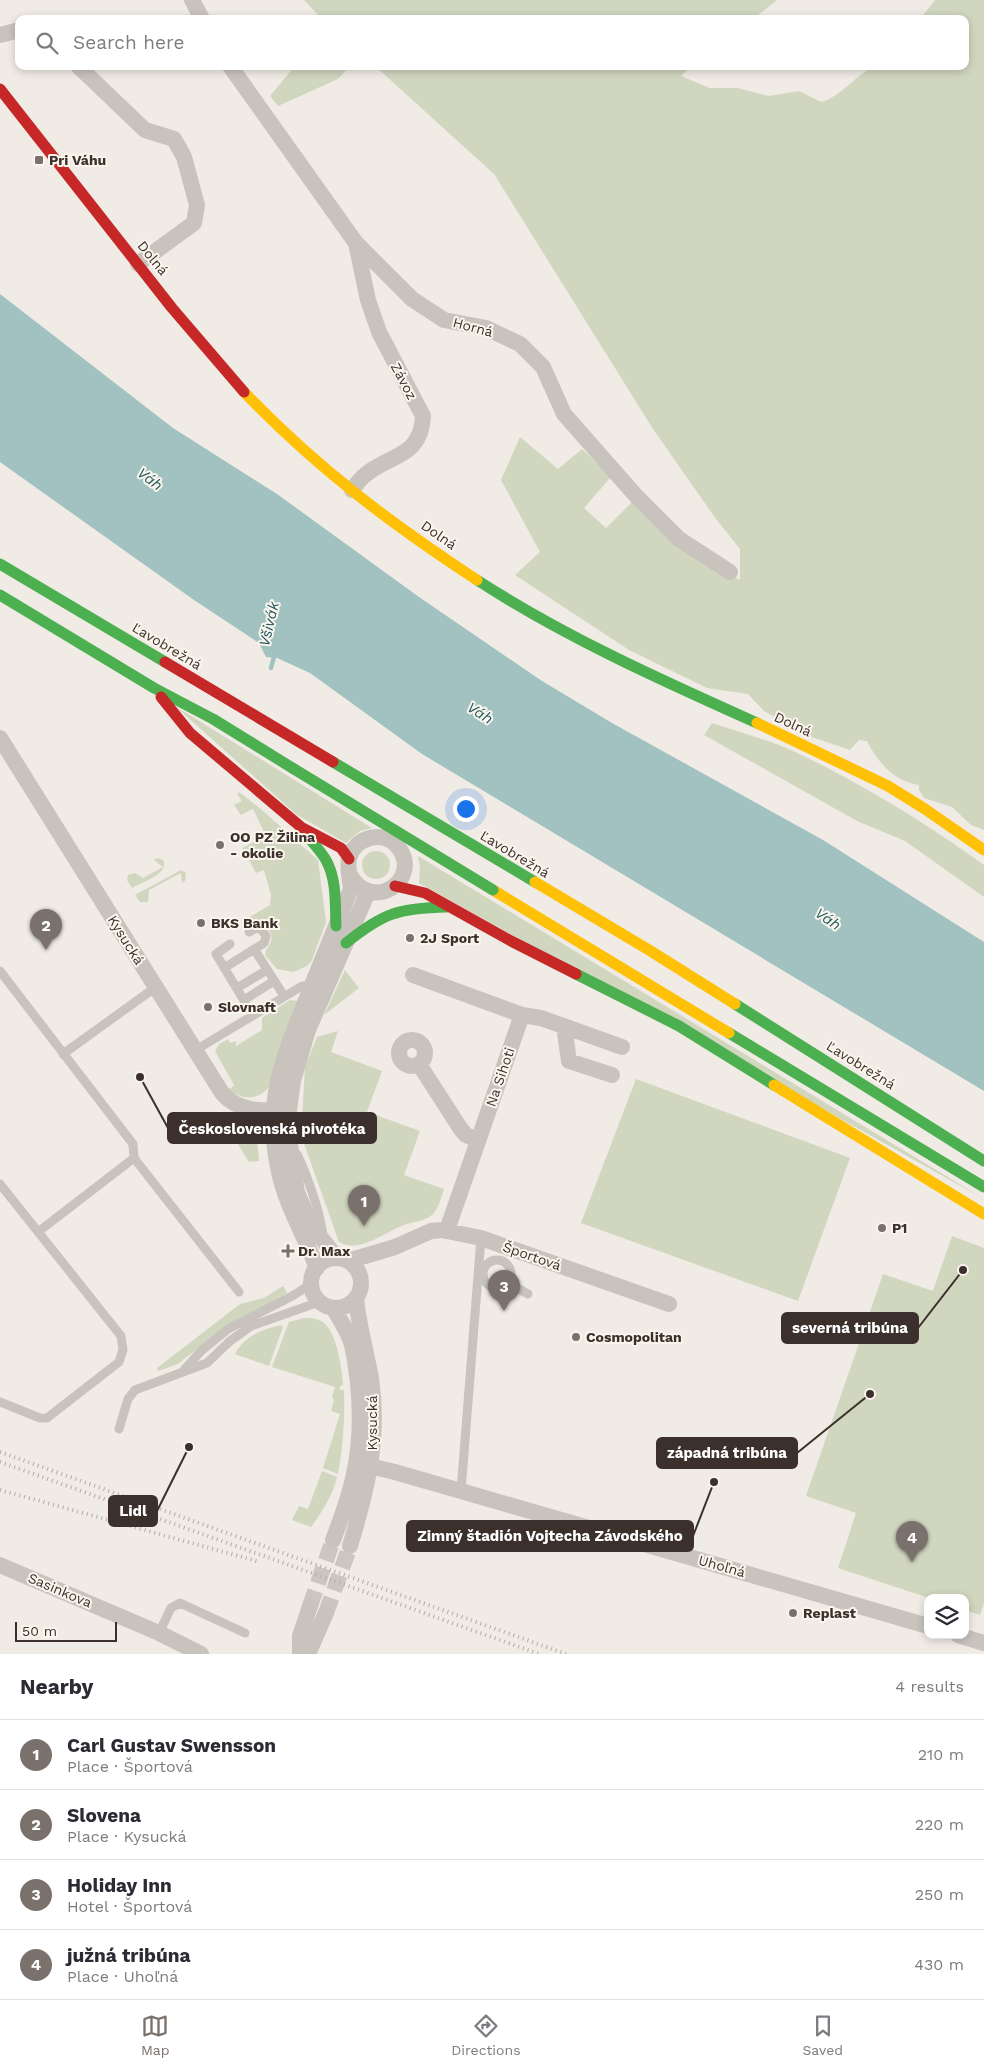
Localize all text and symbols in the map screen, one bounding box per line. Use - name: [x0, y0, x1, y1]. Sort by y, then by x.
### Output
- search box: [15, 15, 969, 70]
- icon: search: [33, 29, 61, 57]
- text: Search here: [73, 31, 184, 54]
- place label: Pri Váhu: [49, 152, 106, 168]
- marker: Pri Váhu: [33, 154, 45, 166]
- street label: Dolná: [134, 238, 172, 278]
- street label: Horná: [451, 314, 495, 340]
- street label: Závoz: [388, 360, 420, 402]
- water label: Váh: [134, 464, 166, 494]
- street label: Dolná: [418, 517, 460, 553]
- water label: Všivák: [255, 599, 283, 648]
- street label: Ľavobrežná: [129, 619, 205, 673]
- water label: Váh: [464, 698, 496, 728]
- street label: Dolná: [772, 708, 814, 740]
- your location: [453, 796, 479, 822]
- street label: Ľavobrežná: [477, 827, 553, 881]
- place label: OO PZ Žilina - okolie: [230, 829, 316, 861]
- marker: OO PZ Žilina - okolie: [214, 839, 226, 851]
- water label: Váh: [812, 904, 844, 934]
- pin: 2: [30, 909, 62, 950]
- street label: Kysucká: [105, 912, 147, 968]
- place label: BKS Bank: [211, 915, 278, 931]
- marker: BKS Bank: [195, 917, 207, 929]
- place label: 2J Sport: [420, 930, 479, 946]
- marker: 2J Sport: [404, 932, 416, 944]
- place label: Slovnaft: [218, 999, 276, 1015]
- marker: Slovnaft: [202, 1001, 214, 1013]
- street label: Ľavobrežná: [824, 1038, 898, 1093]
- street label: Na Sihoti: [482, 1045, 518, 1109]
- callout: Československá pivotéka: [168, 1113, 376, 1143]
- text: Československá pivotéka: [178, 1120, 366, 1138]
- pin: 1: [348, 1185, 380, 1226]
- place label: P1: [892, 1220, 907, 1236]
- marker: P1: [876, 1222, 888, 1234]
- street label: Športová: [501, 1239, 563, 1273]
- place label: Dr. Max: [298, 1243, 351, 1259]
- marker: Dr. Max: [282, 1245, 294, 1257]
- pin: 3: [488, 1270, 520, 1311]
- callout: severná tribúna: [782, 1313, 918, 1343]
- text: severná tribúna: [792, 1319, 908, 1337]
- place label: Cosmopolitan: [586, 1329, 682, 1345]
- marker: Cosmopolitan: [570, 1331, 582, 1343]
- street label: Kysucká: [364, 1395, 380, 1451]
- callout: západná tribúna: [657, 1438, 797, 1468]
- text: západná tribúna: [667, 1444, 787, 1462]
- callout: Lidl: [109, 1496, 157, 1526]
- text: Lidl: [119, 1502, 147, 1520]
- callout: Zimný štadión Vojtecha Závodského: [407, 1521, 693, 1551]
- pin: 4: [896, 1521, 928, 1562]
- text: Zimný štadión Vojtecha Závodského: [417, 1527, 683, 1545]
- street label: Uhoľná: [697, 1552, 747, 1580]
- street label: Sasinkova: [26, 1569, 94, 1611]
- map controls: [924, 1594, 969, 1639]
- button: layers: [924, 1594, 969, 1639]
- place label: Replast: [803, 1605, 856, 1621]
- marker: Replast: [787, 1607, 799, 1619]
- scale bar: [15, 1619, 118, 1642]
- text: 50 m: [22, 1623, 57, 1639]
- text: Nearby: [20, 1674, 93, 1699]
- text: 4 results: [895, 1677, 964, 1696]
- text: Carl Gustav Swensson: [67, 1734, 276, 1757]
- text: 1: [33, 1745, 39, 1764]
- text: 210 m: [918, 1745, 964, 1764]
- text: Place · Športová: [67, 1757, 193, 1776]
- text: Slovena: [67, 1804, 141, 1827]
- text: 2: [31, 1815, 41, 1834]
- text: 220 m: [915, 1815, 964, 1834]
- text: Place · Kysucká: [67, 1827, 186, 1846]
- text: Holiday Inn: [67, 1874, 172, 1897]
- text: 3: [31, 1885, 41, 1904]
- text: 250 m: [915, 1885, 964, 1904]
- text: Hotel · Športová: [67, 1897, 192, 1916]
- text: južná tribúna: [67, 1944, 190, 1967]
- text: 4: [31, 1955, 41, 1974]
- text: 430 m: [914, 1955, 964, 1974]
- text: Place · Uhoľná: [67, 1967, 178, 1986]
- tab: Map: [141, 2012, 170, 2058]
- tab: Directions: [451, 2012, 521, 2058]
- tab: Saved: [802, 2012, 843, 2058]

